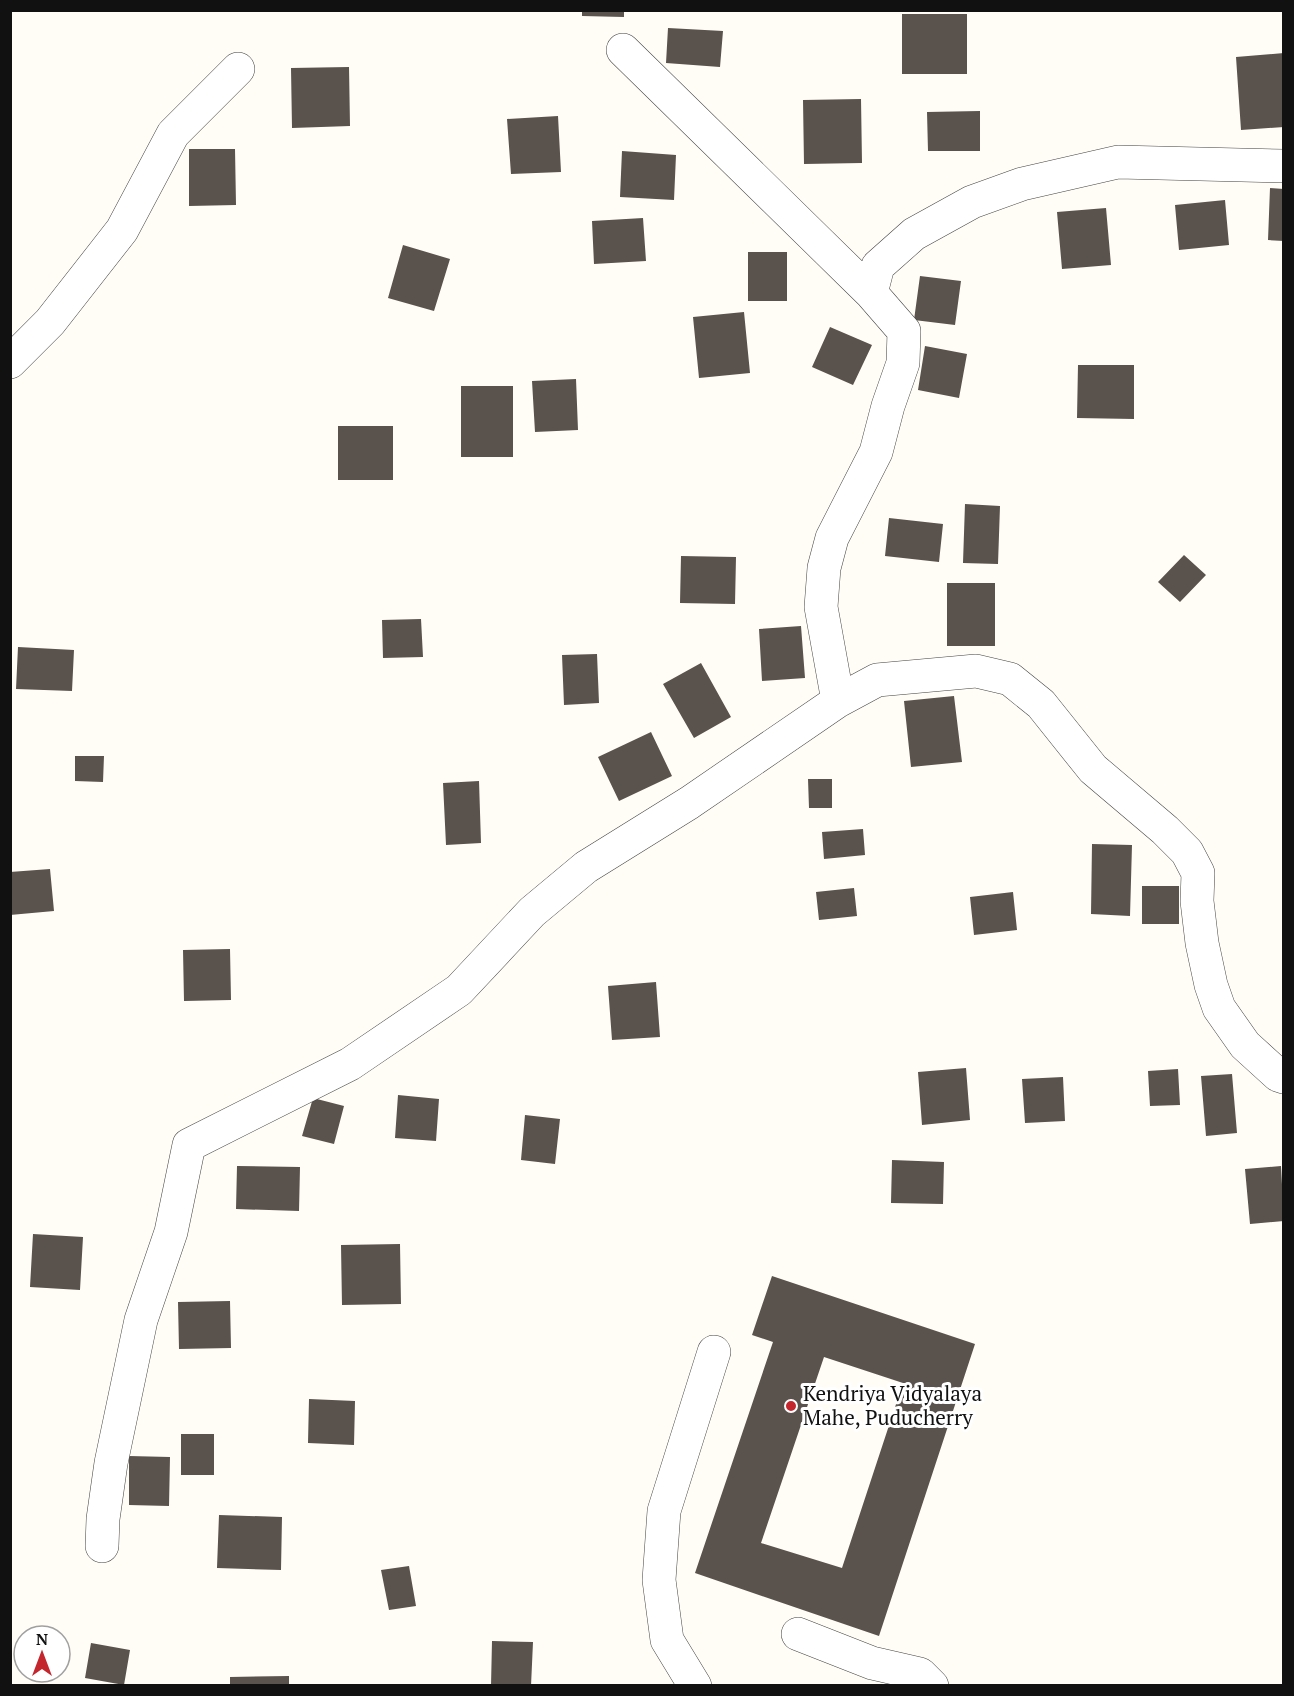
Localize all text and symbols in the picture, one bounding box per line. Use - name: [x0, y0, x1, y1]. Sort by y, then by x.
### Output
- place label: Kendriya Vidyalaya Mahe, Puducherry: [803, 1379, 982, 1431]
- marker: Kendriya Vidyalaya Mahe, Puducherry: [784, 1399, 798, 1413]
- north arrow: [12, 1624, 72, 1684]
- text: N: [36, 1628, 48, 1650]

